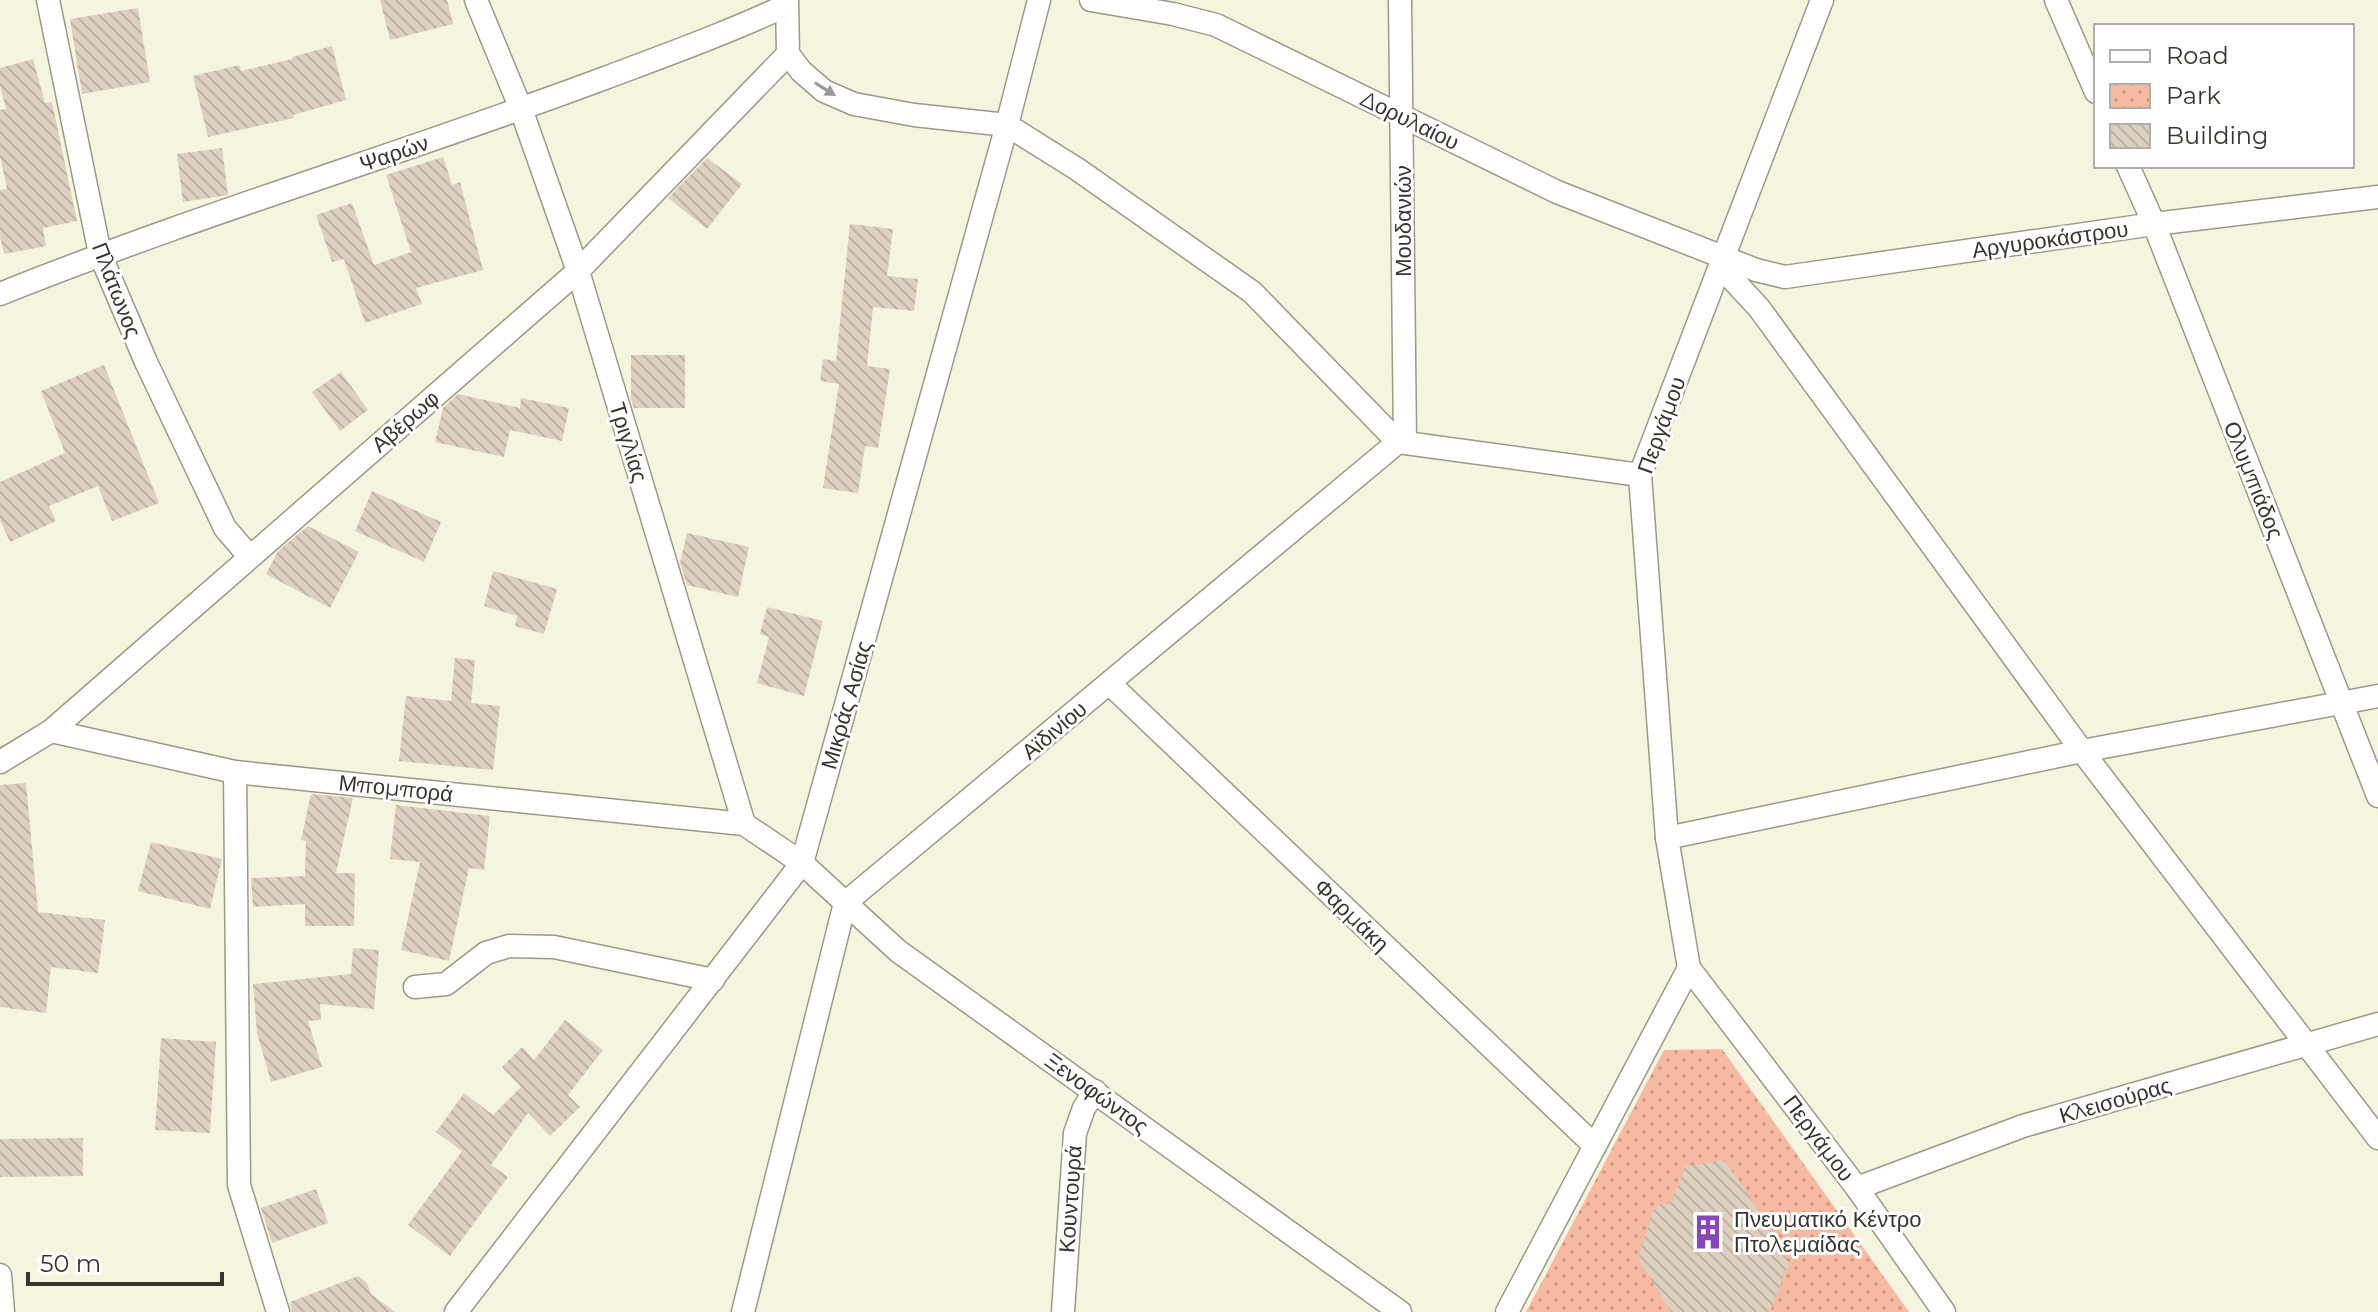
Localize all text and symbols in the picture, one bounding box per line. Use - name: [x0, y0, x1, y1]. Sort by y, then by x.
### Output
- legend: [2094, 24, 2354, 168]
- text: Road: [2166, 41, 2229, 70]
- one-way arrow: [814, 81, 837, 96]
- text: Park: [2166, 81, 2221, 110]
- street label: Δορυλαίου: [1356, 85, 1463, 156]
- text: Building: [2166, 121, 2269, 150]
- street label: Ψαρών: [356, 129, 432, 178]
- street label: Μουδανιών: [1390, 165, 1417, 277]
- street label: Αργυροκάστρου: [1970, 215, 2130, 264]
- street label: Πλάτωνος: [86, 239, 147, 342]
- street label: Περγάμου: [1631, 373, 1691, 477]
- street label: Αβέρωφ: [366, 385, 445, 458]
- street label: Τριγλίας: [604, 399, 653, 485]
- street label: Ολυμπιάδος: [2218, 417, 2289, 543]
- street label: Μικράς Ασίας: [815, 638, 878, 772]
- street label: Αϊδινίου: [1016, 695, 1092, 765]
- street label: Μπομπορά: [337, 769, 455, 808]
- street label: Φαρμάκη: [1309, 873, 1395, 958]
- street label: Ξενοφώντος: [1040, 1047, 1154, 1140]
- street label: Κλεισούρας: [2056, 1072, 2174, 1129]
- street label: Περγάμου: [1777, 1090, 1860, 1187]
- street label: Κουντουρά: [1053, 1144, 1088, 1254]
- place label: Πνευματικό Κέντρο Πτολεμαίδας: [1734, 1206, 1922, 1258]
- building icon: Πνευματικό Κέντρο Πτολεμαίδας: [1689, 1213, 1727, 1251]
- scale bar: [28, 1236, 222, 1286]
- text: 50 m: [40, 1249, 101, 1278]

